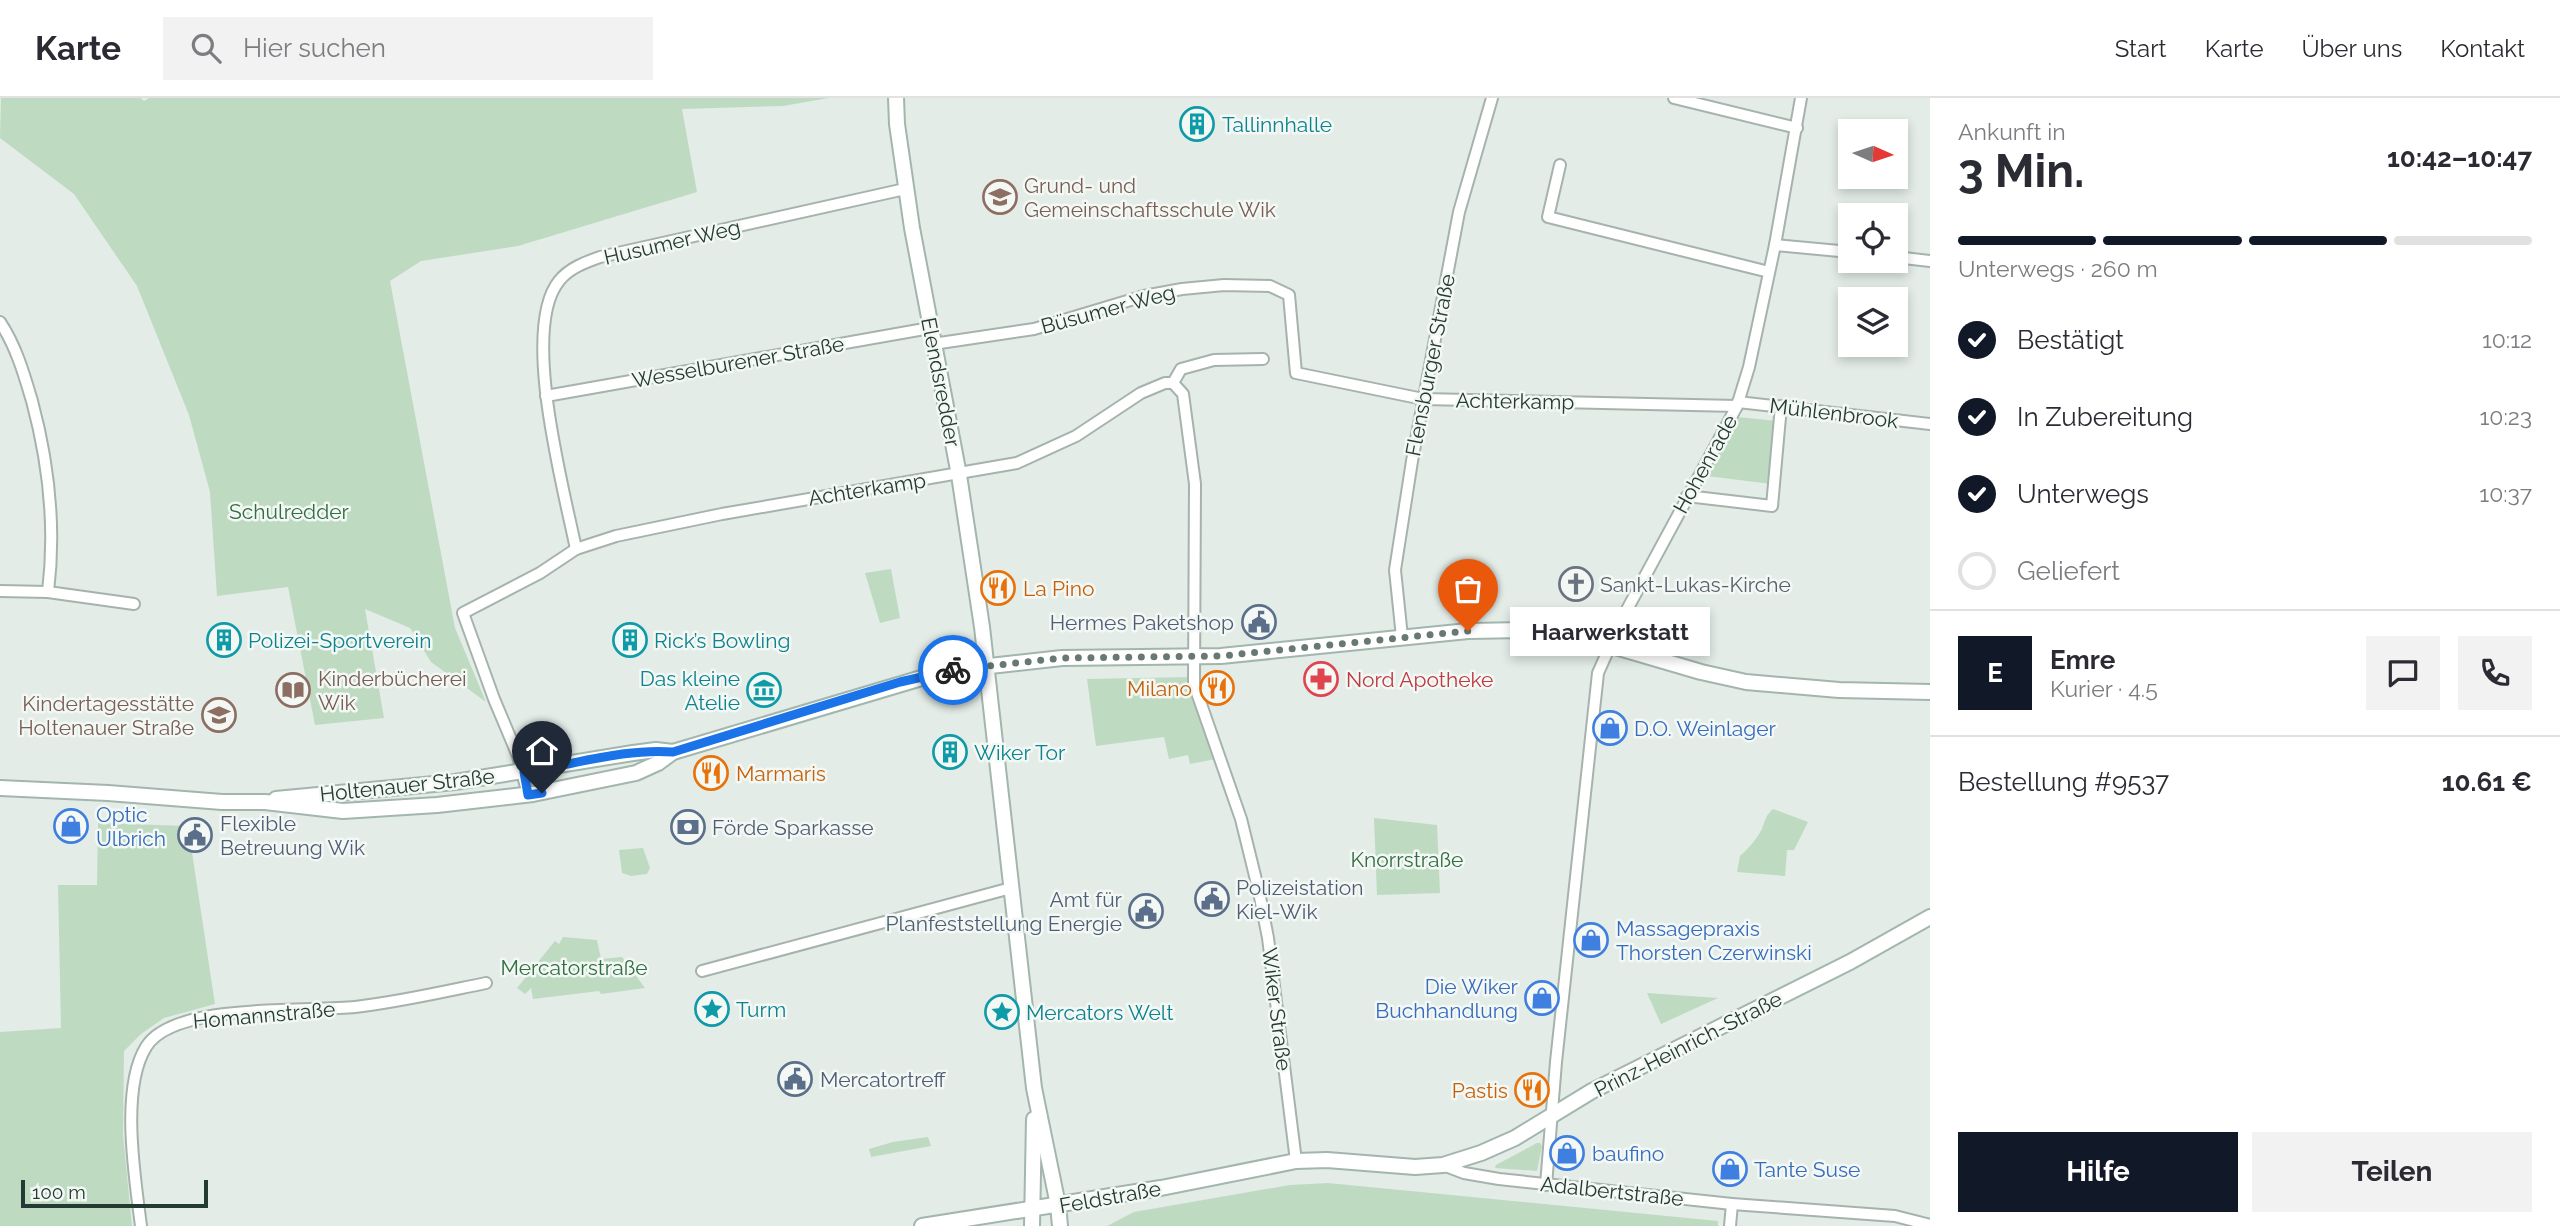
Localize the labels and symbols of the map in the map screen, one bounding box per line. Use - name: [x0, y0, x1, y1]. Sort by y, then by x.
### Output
- building icon: Tallinnhalle: [1178, 105, 1216, 143]
- place label: Tallinnhalle: [1222, 112, 1332, 137]
- north arrow: [1838, 119, 1908, 189]
- place label: Grund- und Gemeinschaftsschule Wik: [1024, 173, 1276, 222]
- school or university icon: Grund- und Gemeinschaftsschule Wik: [981, 178, 1019, 216]
- street label: Husumer Weg: [601, 214, 743, 270]
- street label: Flensburger Straße: [1400, 272, 1460, 458]
- street label: Büsumer Weg: [1038, 279, 1178, 339]
- street label: Elendsredder: [916, 315, 966, 450]
- street label: Wesselburener Straße: [630, 331, 846, 393]
- street label: Achterkamp: [1455, 387, 1575, 415]
- street label: Mühlenbrook: [1768, 393, 1900, 433]
- street label: Hohenrade: [1668, 410, 1742, 518]
- street label: Achterkamp: [806, 467, 928, 511]
- park label: Schulredder: [229, 499, 350, 524]
- pin: [1438, 559, 1498, 631]
- church icon: Sankt-Lukas-Kirche: [1557, 565, 1595, 603]
- restaurant icon: La Pino: [979, 569, 1017, 607]
- place label: Sankt-Lukas-Kirche: [1600, 572, 1791, 597]
- place label: La Pino: [1023, 576, 1094, 601]
- public building icon: Hermes Paketshop: [1240, 603, 1278, 641]
- callout: Haarwerkstatt: [1510, 606, 1710, 656]
- place label: Hermes Paketshop: [1050, 610, 1234, 635]
- building icon: Polizei-Sportverein: [205, 621, 243, 659]
- building icon: Rick’s Bowling: [611, 621, 649, 659]
- place label: Polizei-Sportverein: [248, 628, 431, 653]
- place label: Rick’s Bowling: [654, 628, 790, 653]
- courier: [918, 635, 988, 705]
- pharmacy icon: Nord Apotheke: [1302, 660, 1340, 698]
- place label: Kinderbücherei Wik: [318, 666, 467, 715]
- place label: Das kleine Atelie: [640, 666, 740, 715]
- place label: Nord Apotheke: [1346, 667, 1493, 692]
- restaurant icon: Milano: [1198, 669, 1236, 707]
- library icon: Kinderbücherei Wik: [274, 671, 312, 709]
- museum icon: Das kleine Atelie: [745, 671, 783, 709]
- place label: Milano: [1127, 676, 1192, 701]
- place label: Kindertagesstätte Holtenauer Straße: [18, 691, 194, 740]
- school or university icon: Kindertagesstätte Holtenauer Straße: [200, 696, 238, 734]
- shop icon: D.O. Weinlager: [1591, 709, 1629, 747]
- place label: D.O. Weinlager: [1634, 716, 1777, 741]
- pin: [512, 721, 572, 793]
- building icon: Wiker Tor: [931, 733, 969, 771]
- place label: Wiker Tor: [974, 740, 1066, 765]
- restaurant icon: Marmaris: [692, 754, 730, 792]
- place label: Marmaris: [736, 761, 826, 786]
- street label: Holtenauer Straße: [318, 763, 496, 807]
- place label: Optic Ulbrich: [96, 802, 166, 851]
- shop icon: Optic Ulbrich: [52, 807, 90, 845]
- bank icon: Förde Sparkasse: [669, 808, 707, 846]
- place label: Flexible Betreuung Wik: [220, 811, 365, 860]
- place label: Förde Sparkasse: [712, 815, 874, 840]
- public building icon: Flexible Betreuung Wik: [176, 816, 214, 854]
- park label: Knorrstraße: [1351, 847, 1463, 872]
- place label: Polizeistation Kiel-Wik: [1236, 875, 1364, 924]
- public building icon: Polizeistation Kiel-Wik: [1193, 880, 1231, 918]
- place label: Amt für Planfeststellung Energie: [886, 887, 1123, 936]
- public building icon: Amt für Planfeststellung Energie: [1127, 892, 1165, 930]
- place label: Massagepraxis Thorsten Czerwinski: [1616, 916, 1812, 965]
- shop icon: Massagepraxis Thorsten Czerwinski: [1572, 921, 1610, 959]
- street label: Wiker Straße: [1257, 946, 1297, 1072]
- park label: Mercatorstraße: [500, 955, 648, 980]
- place label: Die Wiker Buchhandlung: [1375, 974, 1519, 1023]
- shop icon: Die Wiker Buchhandlung: [1523, 979, 1561, 1017]
- street label: Prinz-Heinrich-Straße: [1590, 986, 1786, 1102]
- place icon: Turm: [693, 990, 731, 1028]
- place icon: Mercators Welt: [983, 993, 1021, 1031]
- street label: Homannstraße: [192, 996, 336, 1034]
- place label: Turm: [736, 997, 786, 1022]
- place label: Mercators Welt: [1026, 1000, 1174, 1025]
- public building icon: Mercatortreff: [776, 1060, 814, 1098]
- place label: Mercatortreff: [820, 1067, 946, 1092]
- restaurant icon: Pastis: [1513, 1071, 1551, 1109]
- place label: Pastis: [1452, 1078, 1508, 1103]
- shop icon: baufino: [1548, 1134, 1586, 1172]
- place label: baufino: [1592, 1141, 1664, 1166]
- shop icon: Tante Suse: [1711, 1150, 1749, 1188]
- place label: Tante Suse: [1754, 1157, 1860, 1182]
- street label: Adalbertstraße: [1539, 1171, 1685, 1211]
- street label: Feldstraße: [1057, 1176, 1163, 1218]
- scale bar: [21, 1177, 208, 1209]

